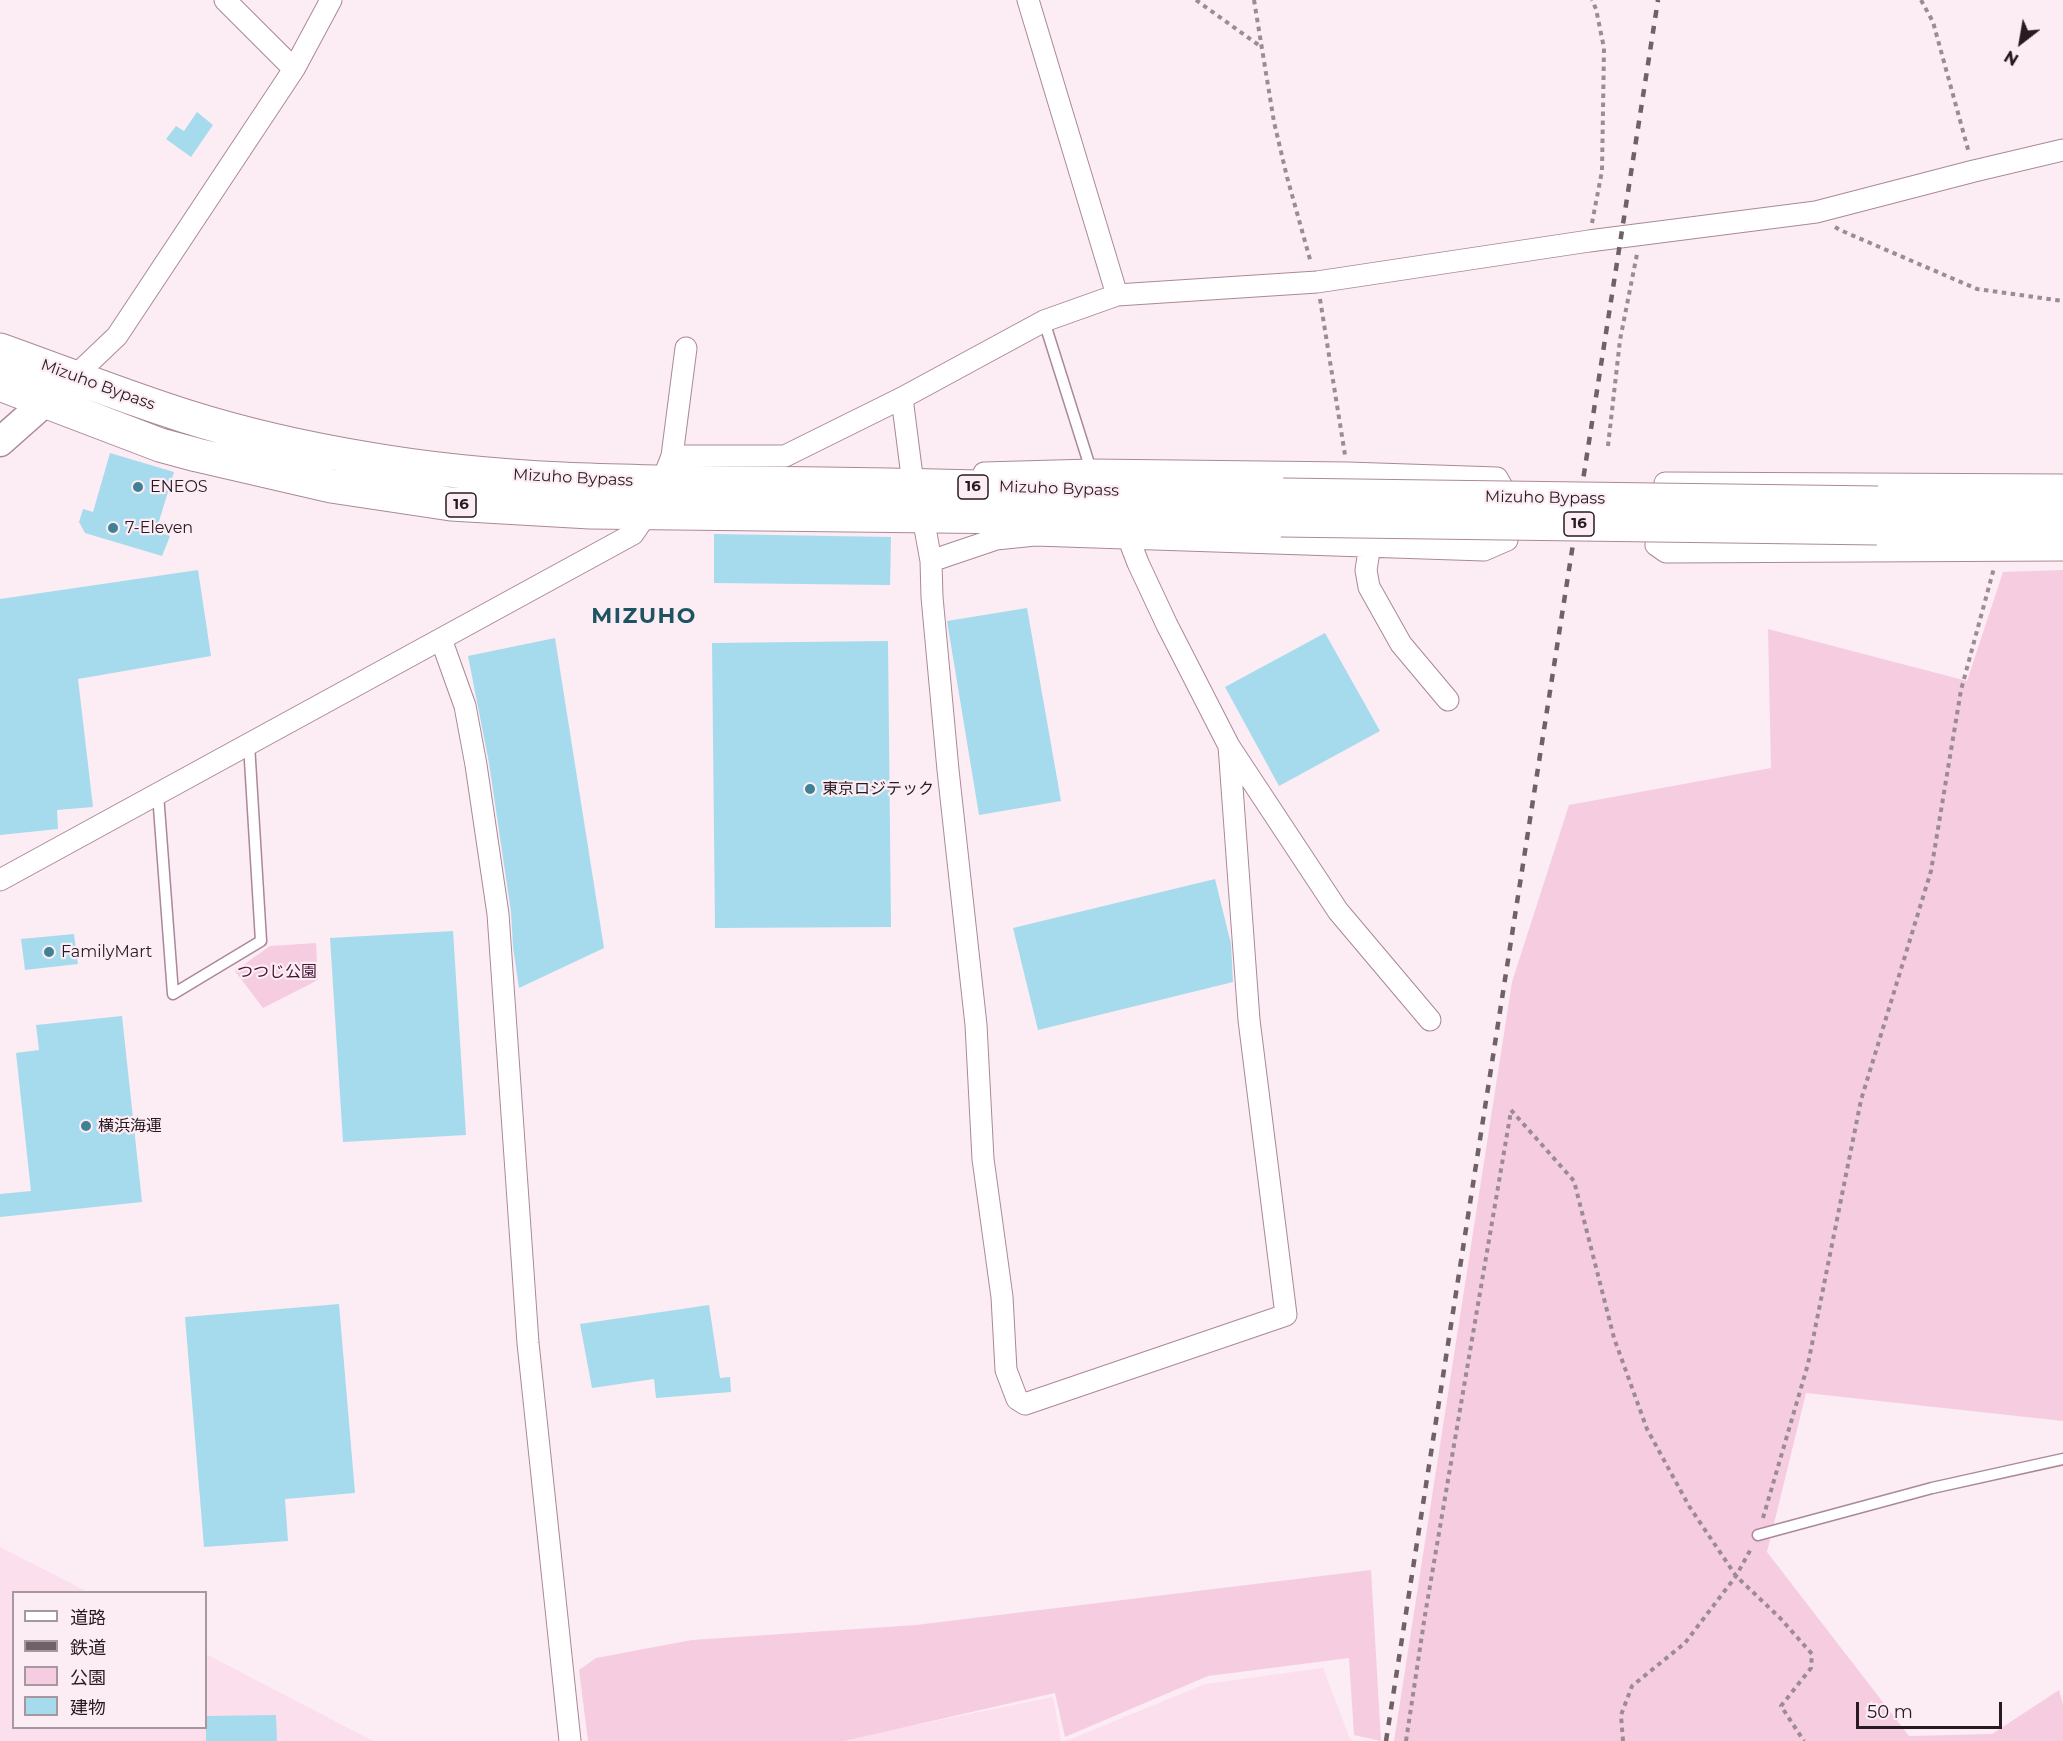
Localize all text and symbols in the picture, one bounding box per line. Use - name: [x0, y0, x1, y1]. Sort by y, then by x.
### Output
- north arrow: [1991, 12, 2051, 72]
- text: N: [2001, 46, 2022, 69]
- street label: Mizuho Bypass: [38, 355, 158, 415]
- street label: Mizuho Bypass: [513, 465, 633, 491]
- road number: 16: [958, 475, 988, 499]
- place label: ENEOS: [150, 477, 208, 497]
- street label: Mizuho Bypass: [999, 477, 1119, 501]
- marker: ENEOS: [131, 480, 145, 494]
- street label: Mizuho Bypass: [1485, 487, 1605, 509]
- road number: 16: [446, 493, 476, 517]
- road number: 16: [1564, 512, 1594, 536]
- place label: 7-Eleven: [125, 518, 193, 538]
- marker: 7-Eleven: [106, 521, 120, 535]
- district label: MIZUHO: [591, 604, 697, 630]
- place label: 東京ロジテック: [822, 779, 934, 799]
- marker: 東京ロジテック: [803, 782, 817, 796]
- place label: FamilyMart: [61, 942, 152, 962]
- marker: FamilyMart: [42, 945, 56, 959]
- park label: つつじ公園: [237, 962, 317, 982]
- place label: 横浜海運: [98, 1116, 162, 1136]
- marker: 横浜海運: [79, 1119, 93, 1133]
- legend: [12, 1591, 207, 1729]
- text: 道路: [70, 1607, 106, 1629]
- text: 鉄道: [70, 1637, 106, 1659]
- text: 公園: [70, 1667, 106, 1689]
- scale bar: [1859, 1690, 2004, 1728]
- text: 建物: [70, 1697, 106, 1719]
- text: 50 m: [1867, 1701, 1913, 1723]

